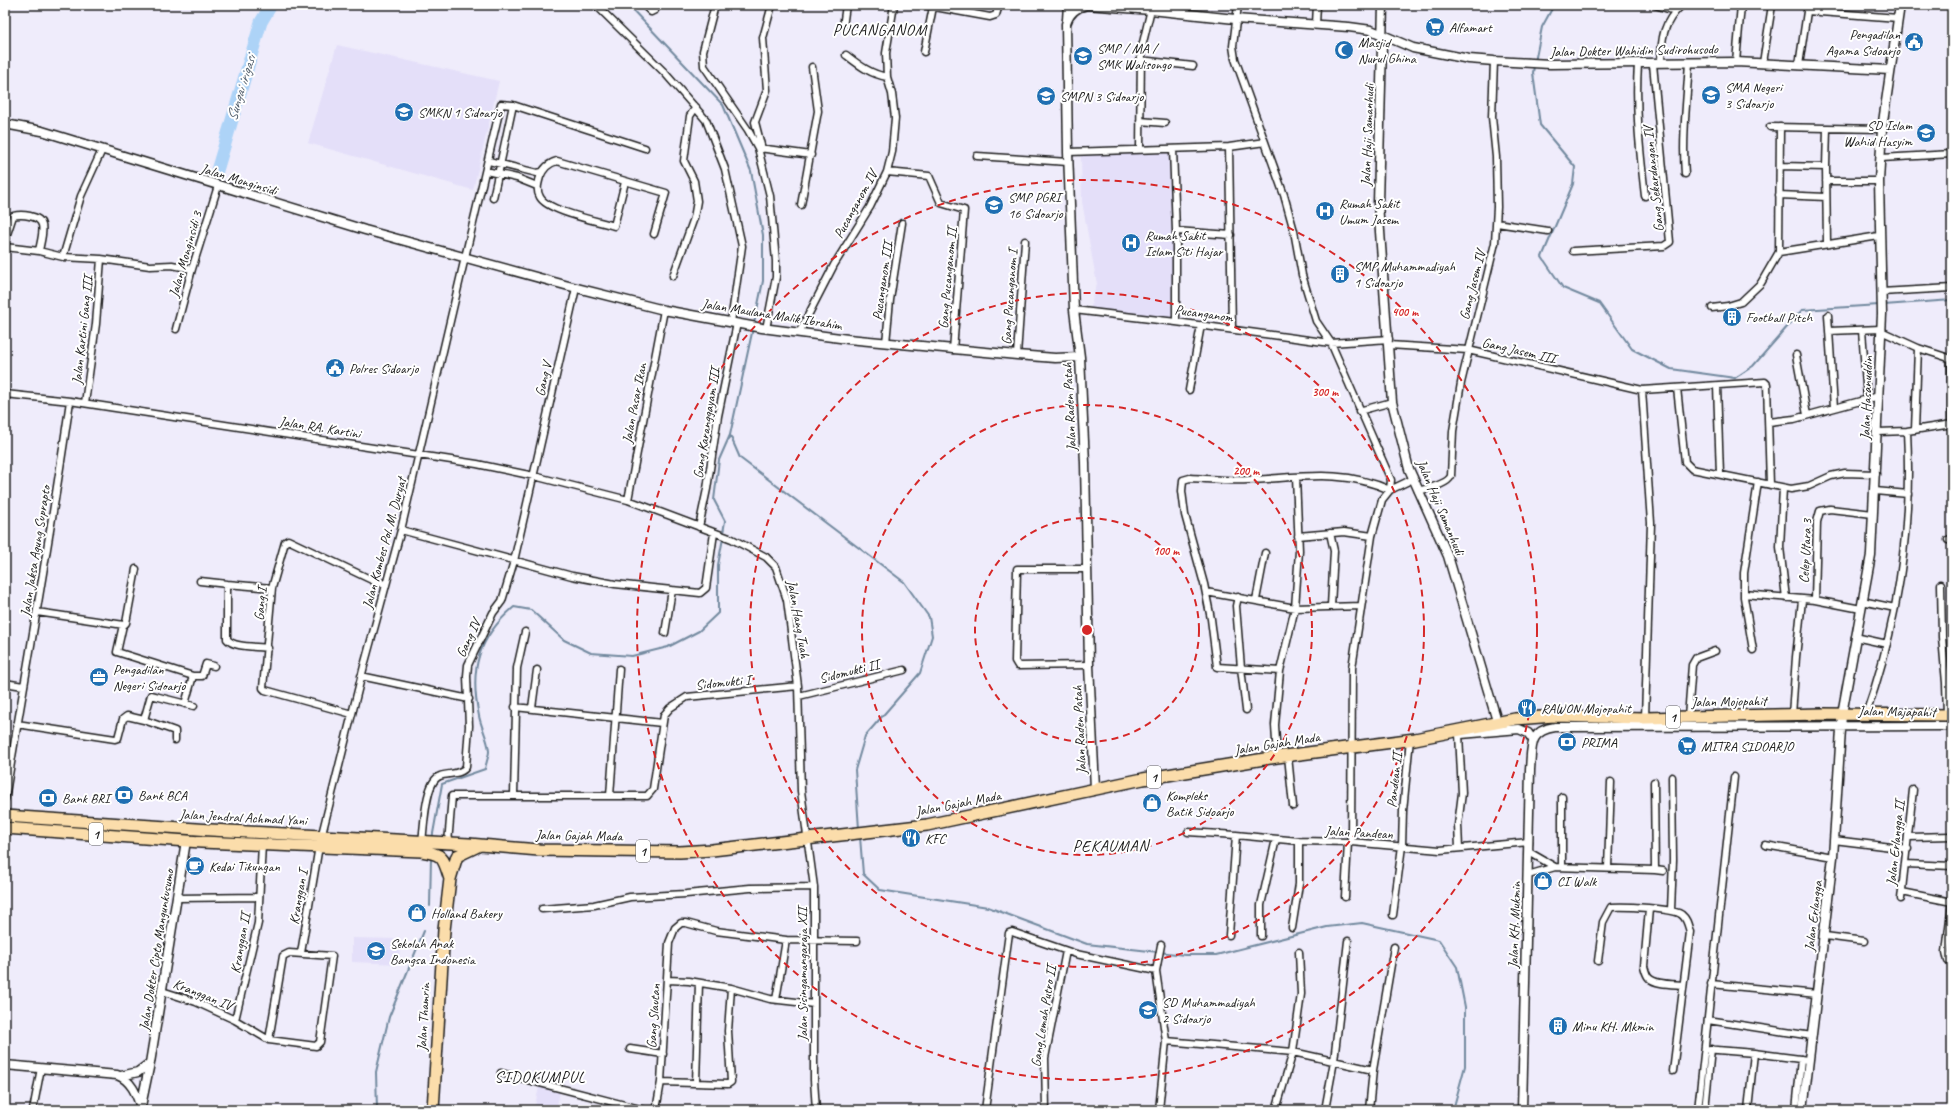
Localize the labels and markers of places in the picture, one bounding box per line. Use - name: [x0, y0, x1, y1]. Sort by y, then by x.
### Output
- supermarket icon: Alfamart: [1424, 16, 1446, 38]
- place label: Alfamart: [1449, 19, 1493, 36]
- place label: Pengadilan Agama Sidoarjo: [1826, 26, 1901, 59]
- public building icon: Pengadilan Agama Sidoarjo: [1903, 31, 1925, 53]
- place label: Masjid Nurul Ghina: [1358, 34, 1417, 67]
- mosque icon: Masjid Nurul Ghina: [1333, 39, 1355, 61]
- place label: SMP / MA / SMK Walisongo: [1097, 40, 1172, 73]
- school or university icon: SMP / MA / SMK Walisongo: [1072, 45, 1094, 67]
- place label: SMA Negeri 3 Sidoarjo: [1725, 79, 1784, 112]
- school or university icon: SMA Negeri 3 Sidoarjo: [1700, 84, 1722, 106]
- school or university icon: SMPN 3 Sidoarjo: [1035, 85, 1057, 107]
- place label: SMPN 3 Sidoarjo: [1060, 88, 1144, 105]
- school or university icon: SMKN 1 Sidoarjo: [393, 101, 415, 123]
- place label: SMKN 1 Sidoarjo: [418, 104, 503, 121]
- place label: SD Islam Wahid Hasyim: [1843, 117, 1913, 150]
- school or university icon: SD Islam Wahid Hasyim: [1915, 122, 1937, 144]
- place label: SMP PGRI 16 Sidoarjo: [1008, 189, 1064, 222]
- school or university icon: SMP PGRI 16 Sidoarjo: [983, 194, 1005, 216]
- place label: Rumah Sakit Umum Jasem: [1339, 195, 1401, 228]
- hospital icon: Rumah Sakit Umum Jasem: [1314, 200, 1336, 222]
- place label: Rumah Sakit Islam Siti Hajar: [1145, 227, 1223, 260]
- hospital icon: Rumah Sakit Islam Siti Hajar: [1120, 232, 1142, 254]
- place label: SMP Muhammadiyah 1 Sidoarjo: [1354, 258, 1456, 291]
- building icon: SMP Muhammadiyah 1 Sidoarjo: [1329, 263, 1351, 285]
- building icon: Football Pitch: [1721, 306, 1743, 328]
- place label: Football Pitch: [1746, 309, 1814, 326]
- public building icon: Polres Sidoarjo: [324, 357, 346, 379]
- place label: Polres Sidoarjo: [349, 360, 420, 377]
- centre of rings: [1080, 623, 1094, 637]
- place label: Pengadilan Negeri Sidoarjo: [113, 661, 186, 694]
- office icon: Pengadilan Negeri Sidoarjo: [88, 666, 110, 688]
- restaurant icon: RAWON Mojopahit: [1516, 697, 1538, 719]
- place label: RAWON Mojopahit: [1541, 700, 1632, 717]
- bank icon: PRIMA: [1556, 731, 1578, 753]
- place label: PRIMA: [1581, 734, 1618, 751]
- supermarket icon: MITRA SIDOARJO: [1676, 735, 1698, 757]
- place label: MITRA SIDOARJO: [1701, 738, 1795, 755]
- bank icon: Bank BCA: [113, 784, 135, 806]
- bank icon: Bank BRI: [37, 787, 59, 809]
- place label: Bank BCA: [138, 787, 188, 804]
- place label: Kompleks Batik Sidoarjo: [1166, 787, 1235, 820]
- place label: Bank BRI: [62, 790, 113, 807]
- shop icon: Kompleks Batik Sidoarjo: [1141, 792, 1163, 814]
- restaurant icon: KFC: [900, 827, 922, 849]
- place label: KFC: [925, 830, 948, 847]
- cafe icon: Kedai Tikungan: [184, 855, 206, 877]
- place label: Kedai Tikungan: [209, 858, 280, 875]
- shop icon: CI Walk: [1532, 870, 1554, 892]
- place label: CI Walk: [1557, 873, 1597, 890]
- shop icon: Holland Bakery: [406, 902, 428, 924]
- place label: Holland Bakery: [431, 905, 503, 922]
- place label: Sekolah Anak Bangsa Indonesia: [390, 935, 476, 968]
- school or university icon: Sekolah Anak Bangsa Indonesia: [365, 940, 387, 962]
- place label: SD Muhammadiyah 2 Sidoarjo: [1162, 994, 1256, 1027]
- school or university icon: SD Muhammadiyah 2 Sidoarjo: [1137, 999, 1159, 1021]
- building icon: Minu KH. Mkmin: [1547, 1015, 1569, 1037]
- place label: Minu KH. Mkmin: [1572, 1018, 1654, 1035]

